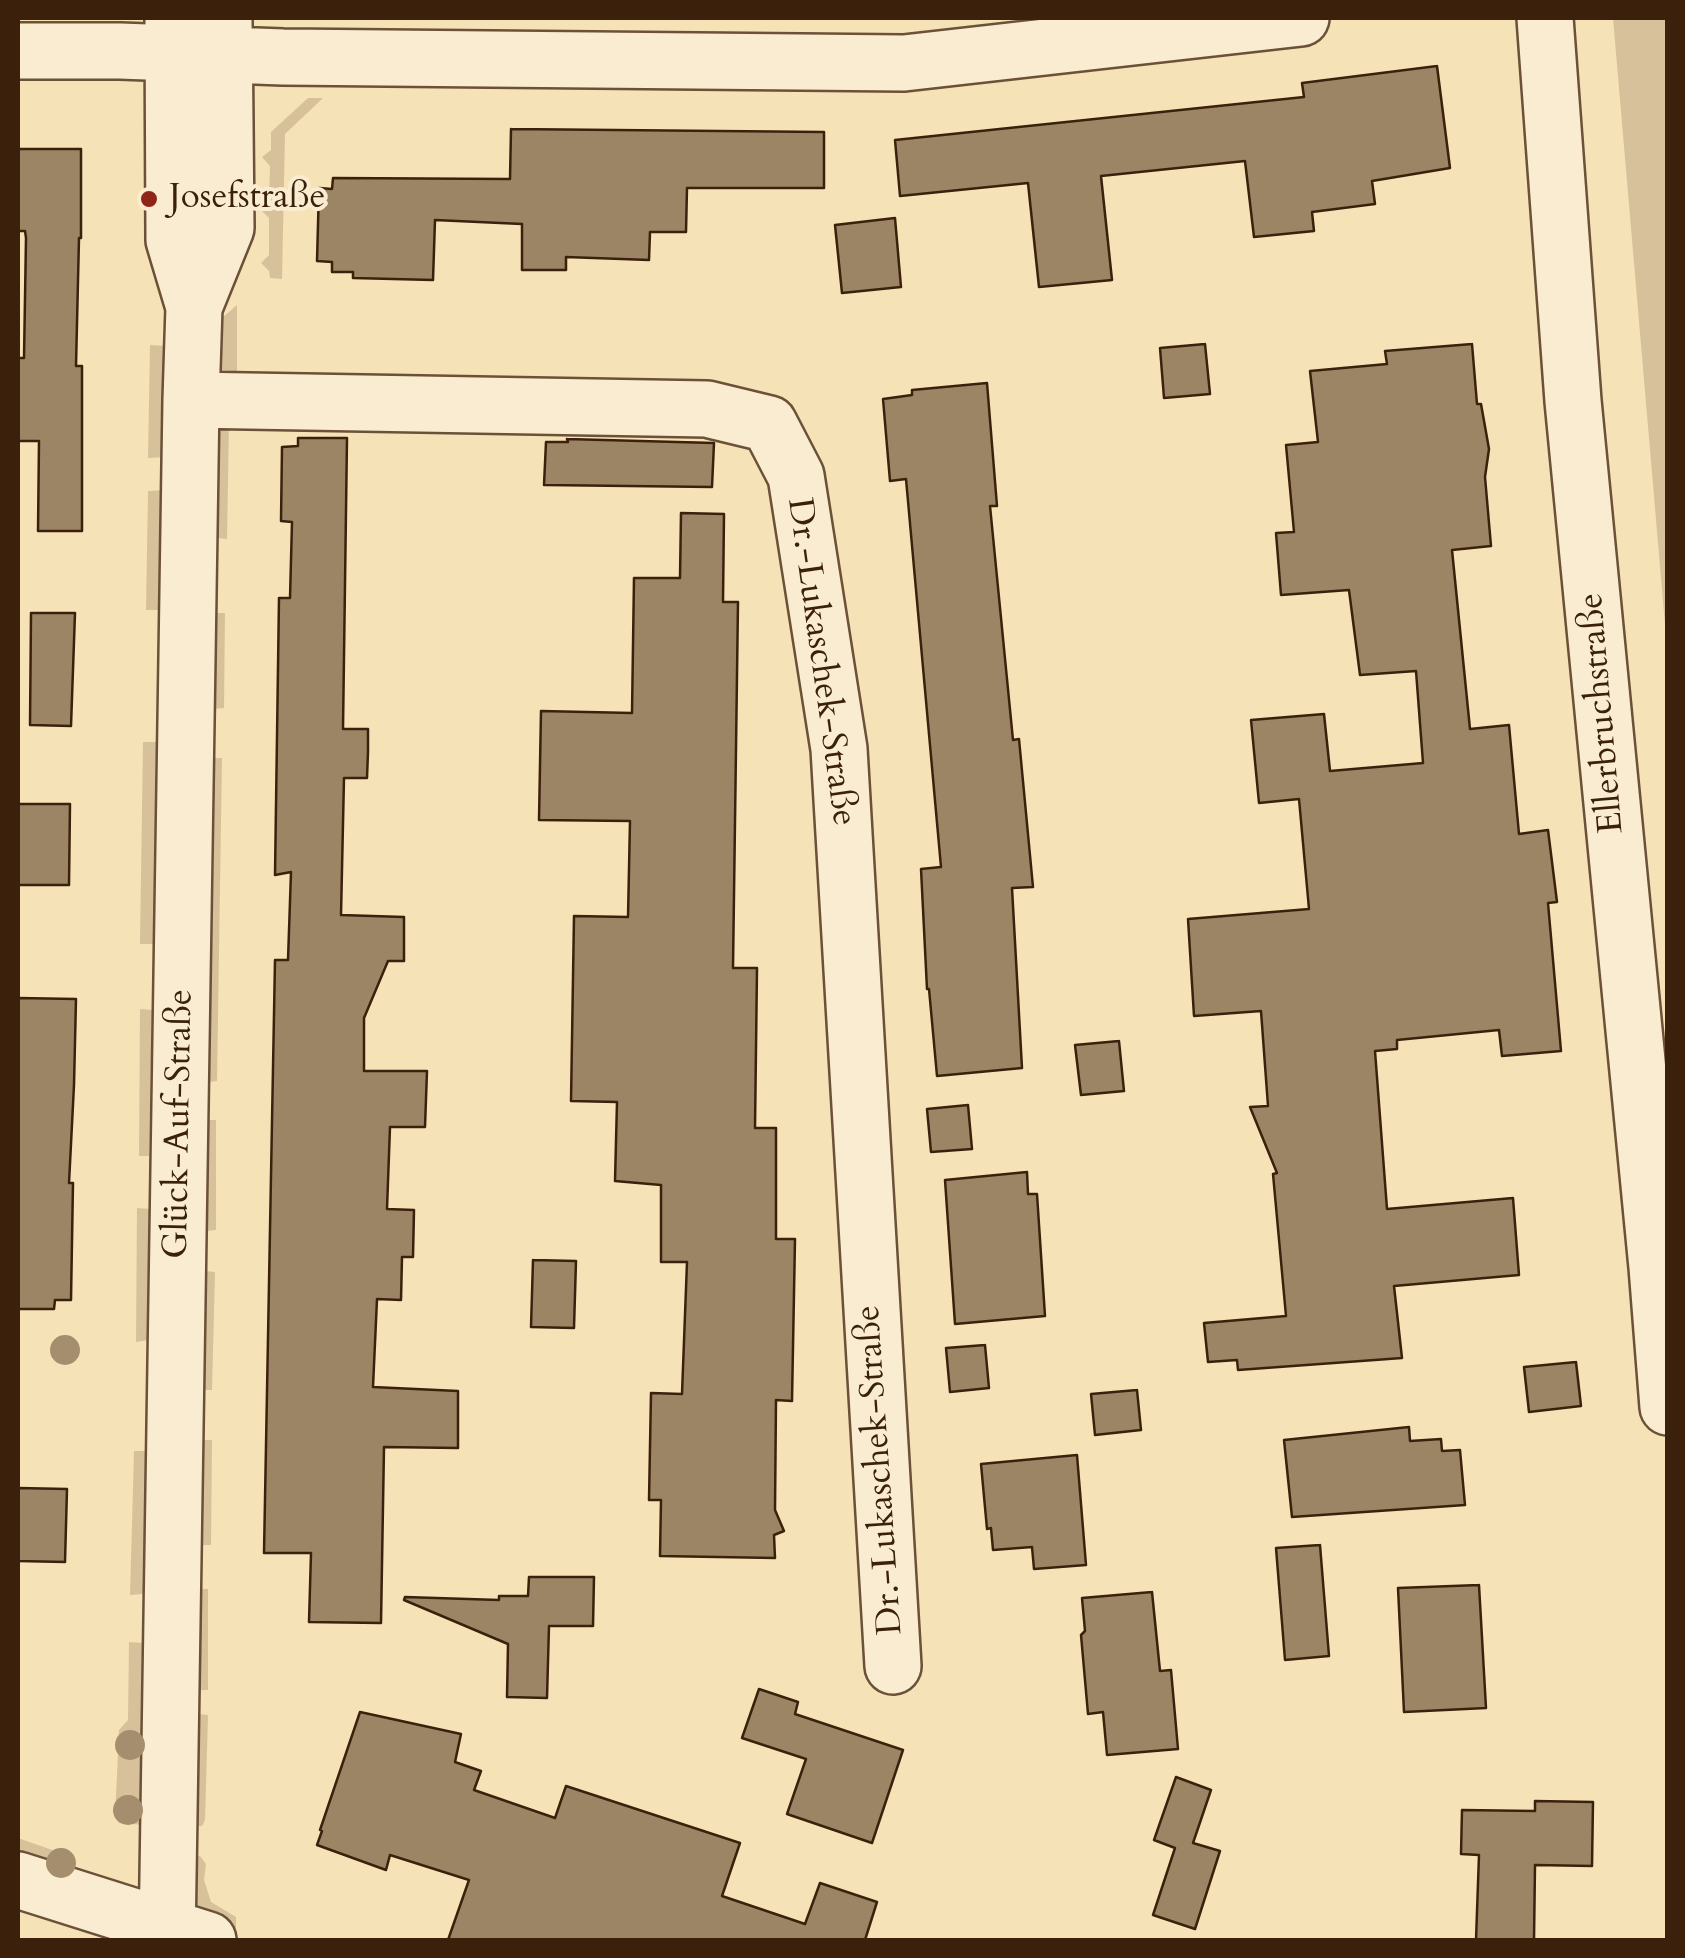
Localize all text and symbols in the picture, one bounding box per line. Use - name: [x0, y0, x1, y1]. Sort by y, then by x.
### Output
- place label: Josefstraße: [169, 178, 325, 220]
- marker: Josefstraße: [138, 188, 160, 210]
- street label: Dr.-Lukaschek-Straße: [776, 496, 864, 828]
- street label: Ellerbruchstraße: [1572, 591, 1634, 835]
- street label: Glück-Auf-Straße: [157, 989, 203, 1259]
- street label: Dr.-Lukaschek-Straße: [849, 1304, 913, 1636]

